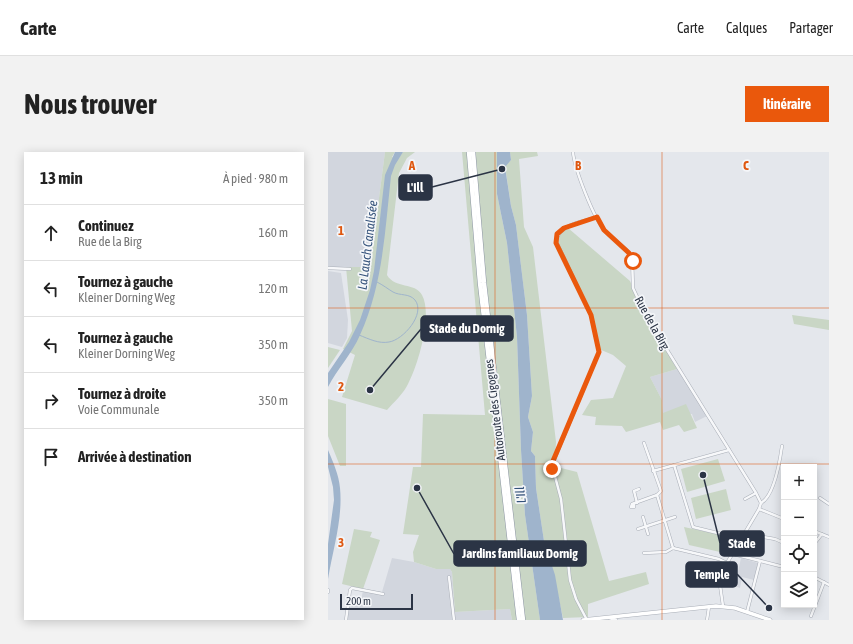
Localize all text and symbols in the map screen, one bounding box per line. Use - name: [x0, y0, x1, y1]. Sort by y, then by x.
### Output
- text: Carte: [20, 17, 57, 39]
- text: Carte: [677, 20, 704, 36]
- text: Calques: [726, 20, 767, 36]
- text: Partager: [789, 20, 833, 36]
- button: Itinéraire: [745, 86, 829, 122]
- text: Nous trouver: [24, 88, 156, 120]
- text: A: [408, 158, 416, 173]
- text: B: [575, 158, 582, 173]
- text: C: [743, 158, 749, 173]
- text: 13 min: [40, 168, 83, 188]
- text: À pied · 980 m: [223, 171, 288, 186]
- callout: L'Ill: [399, 175, 432, 200]
- text: L'Ill: [407, 180, 424, 195]
- water label: La Lauch Canalisée: [355, 199, 380, 291]
- text: Continuez: [78, 217, 134, 234]
- icon: ahead: [40, 222, 62, 244]
- text: 1: [338, 223, 344, 238]
- text: 160 m: [259, 225, 288, 240]
- text: Rue de la Birg: [78, 234, 142, 249]
- route start: [624, 252, 642, 270]
- text: Tournez à gauche: [78, 273, 173, 290]
- icon: left: [40, 278, 62, 300]
- text: 120 m: [259, 281, 288, 296]
- text: Kleiner Dorning Weg: [78, 290, 175, 305]
- street label: Rue de la Birg: [632, 294, 673, 353]
- callout: Stade du Dornig: [421, 316, 513, 341]
- text: Stade du Dornig: [429, 321, 505, 336]
- text: Tournez à gauche: [78, 329, 173, 346]
- icon: left: [40, 334, 62, 356]
- text: 350 m: [259, 337, 288, 352]
- text: Kleiner Dorning Weg: [78, 346, 175, 361]
- street label: Autoroute des Cigognes: [482, 358, 508, 462]
- text: 2: [338, 379, 344, 394]
- text: Tournez à droite: [78, 385, 166, 402]
- icon: right: [40, 390, 62, 412]
- text: 350 m: [259, 393, 288, 408]
- text: Voie Communale: [78, 402, 159, 417]
- icon: arrive: [40, 446, 62, 468]
- text: Arrivée à destination: [78, 448, 192, 465]
- route end: [543, 460, 561, 478]
- map controls: [781, 464, 817, 608]
- button: +: [781, 464, 817, 500]
- water label: L'Ill: [512, 486, 529, 504]
- button: −: [781, 500, 817, 536]
- callout: Stade: [720, 531, 764, 556]
- text: 3: [338, 535, 344, 550]
- text: Stade: [728, 536, 756, 551]
- button: locate: [781, 536, 817, 572]
- callout: Jardins familiaux Dornig: [454, 541, 586, 566]
- text: Jardins familiaux Dornig: [461, 546, 578, 561]
- callout: Temple: [686, 562, 737, 587]
- text: Temple: [694, 567, 730, 582]
- button: layers: [781, 572, 817, 608]
- scale bar: [340, 592, 413, 611]
- text: 200 m: [346, 595, 371, 607]

